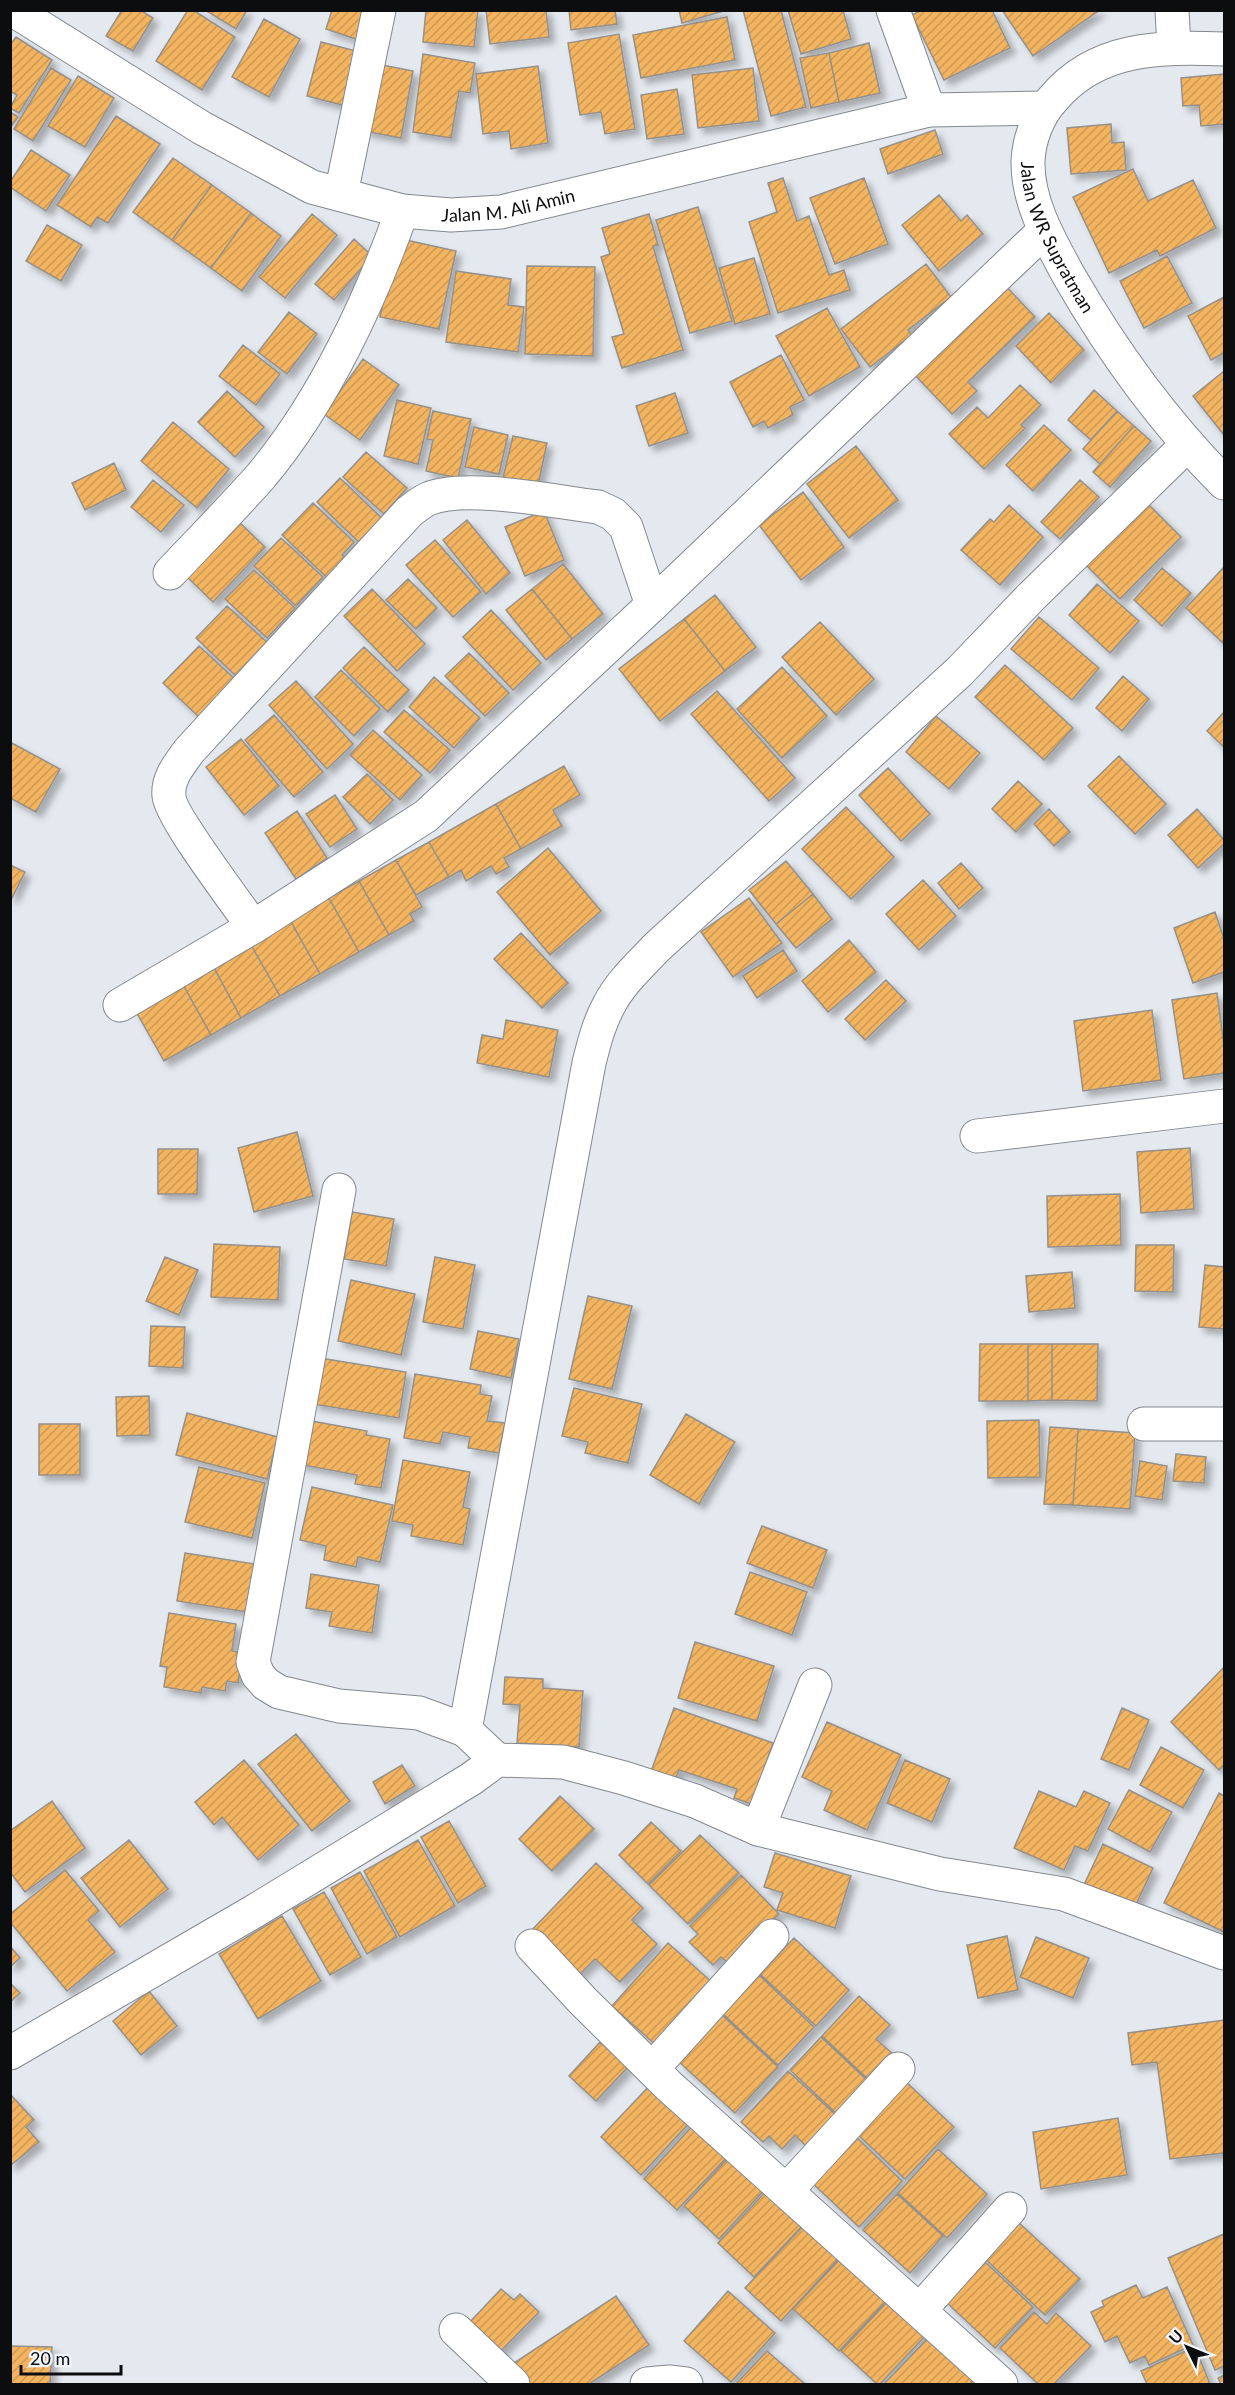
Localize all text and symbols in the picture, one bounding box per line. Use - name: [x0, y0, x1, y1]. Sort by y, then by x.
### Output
- street label: Jalan WR Supratman: [1017, 162, 1099, 317]
- street label: Jalan M. Ali Amin: [441, 184, 577, 226]
- north arrow: [1157, 2317, 1217, 2377]
- text: U: [1165, 2326, 1187, 2347]
- scale bar: [21, 2338, 122, 2376]
- text: 20 m: [30, 2347, 70, 2369]

